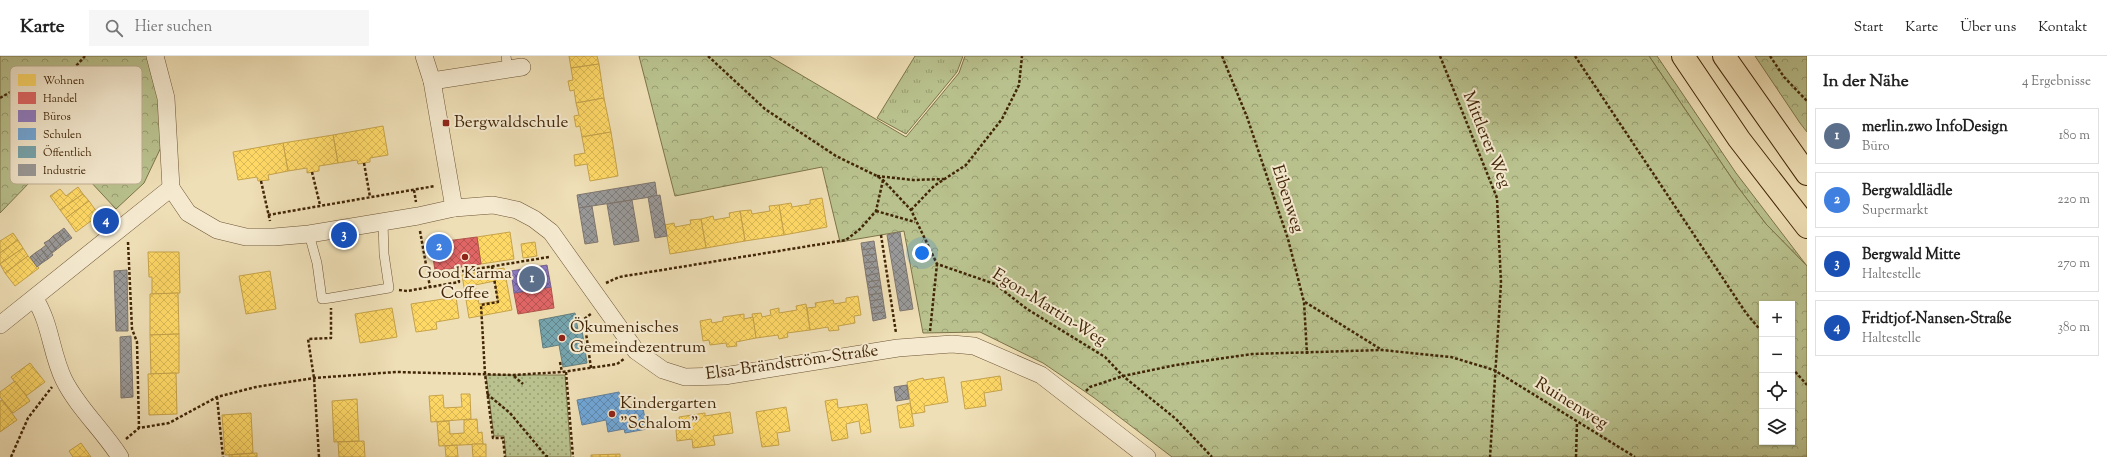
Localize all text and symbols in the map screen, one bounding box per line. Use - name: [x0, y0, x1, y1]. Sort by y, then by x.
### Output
- search box: [89, 10, 369, 46]
- text: Karte: [20, 14, 65, 41]
- icon: search: [103, 17, 125, 39]
- text: Hier suchen: [135, 17, 212, 38]
- text: Start: [1854, 18, 1883, 38]
- text: Karte: [1905, 18, 1938, 38]
- text: Über uns: [1960, 18, 2016, 38]
- text: Kontakt: [2038, 18, 2087, 38]
- legend: [10, 66, 142, 184]
- text: In der Nähe: [1823, 70, 1909, 94]
- text: Wohnen: [43, 73, 85, 89]
- text: 4 Ergebnisse: [2022, 73, 2091, 91]
- street label: Mittlerer Weg: [1456, 88, 1516, 192]
- text: Handel: [43, 91, 77, 107]
- text: Büros: [43, 109, 71, 125]
- place label: Bergwaldschule: [454, 111, 568, 135]
- text: merlin.zwo InfoDesign: [1862, 117, 2008, 138]
- marker: Bergwaldschule: [441, 118, 451, 128]
- text: Schulen: [43, 127, 82, 143]
- text: 1: [1835, 127, 1839, 145]
- text: 180 m: [2059, 127, 2090, 145]
- text: Büro: [1862, 138, 1890, 156]
- text: Öffentlich: [43, 144, 92, 161]
- street label: Eibenweg: [1265, 162, 1309, 236]
- text: Industrie: [43, 163, 86, 179]
- text: Bergwaldlädle: [1862, 181, 1952, 202]
- text: 2: [1834, 191, 1840, 209]
- text: 220 m: [2057, 191, 2090, 209]
- text: Supermarkt: [1862, 202, 1928, 220]
- pin: 4: [93, 206, 119, 236]
- pin: 3: [331, 220, 357, 250]
- pin: 2: [426, 232, 452, 262]
- your location: [912, 243, 932, 263]
- text: Bergwald Mitte: [1862, 245, 1960, 266]
- marker: Good Karma Coffee: [460, 252, 470, 262]
- text: 3: [1834, 255, 1840, 273]
- text: 270 m: [2057, 255, 2090, 273]
- place label: Good Karma Coffee: [418, 262, 512, 306]
- street label: Egon-Martin-Weg: [987, 263, 1111, 353]
- pin: 1: [519, 264, 545, 294]
- text: Haltestelle: [1862, 266, 1921, 284]
- map controls: [1759, 301, 1795, 445]
- button: +: [1759, 301, 1795, 337]
- text: Fridtjof-Nansen-Straße: [1862, 309, 2011, 330]
- place label: Ökumenisches Gemeindezentrum: [570, 316, 706, 360]
- text: 4: [1834, 319, 1840, 337]
- text: 380 m: [2058, 319, 2090, 337]
- text: Haltestelle: [1862, 330, 1921, 348]
- marker: Ökumenisches Gemeindezentrum: [557, 333, 567, 343]
- button: −: [1759, 337, 1795, 373]
- street label: Elsa-Brändström-Straße: [704, 339, 880, 387]
- street label: Ruinenweg: [1530, 372, 1612, 436]
- button: locate: [1759, 373, 1795, 409]
- place label: Kindergarten "Schalom": [620, 392, 717, 436]
- marker: Kindergarten "Schalom": [607, 409, 617, 419]
- button: layers: [1759, 409, 1795, 445]

